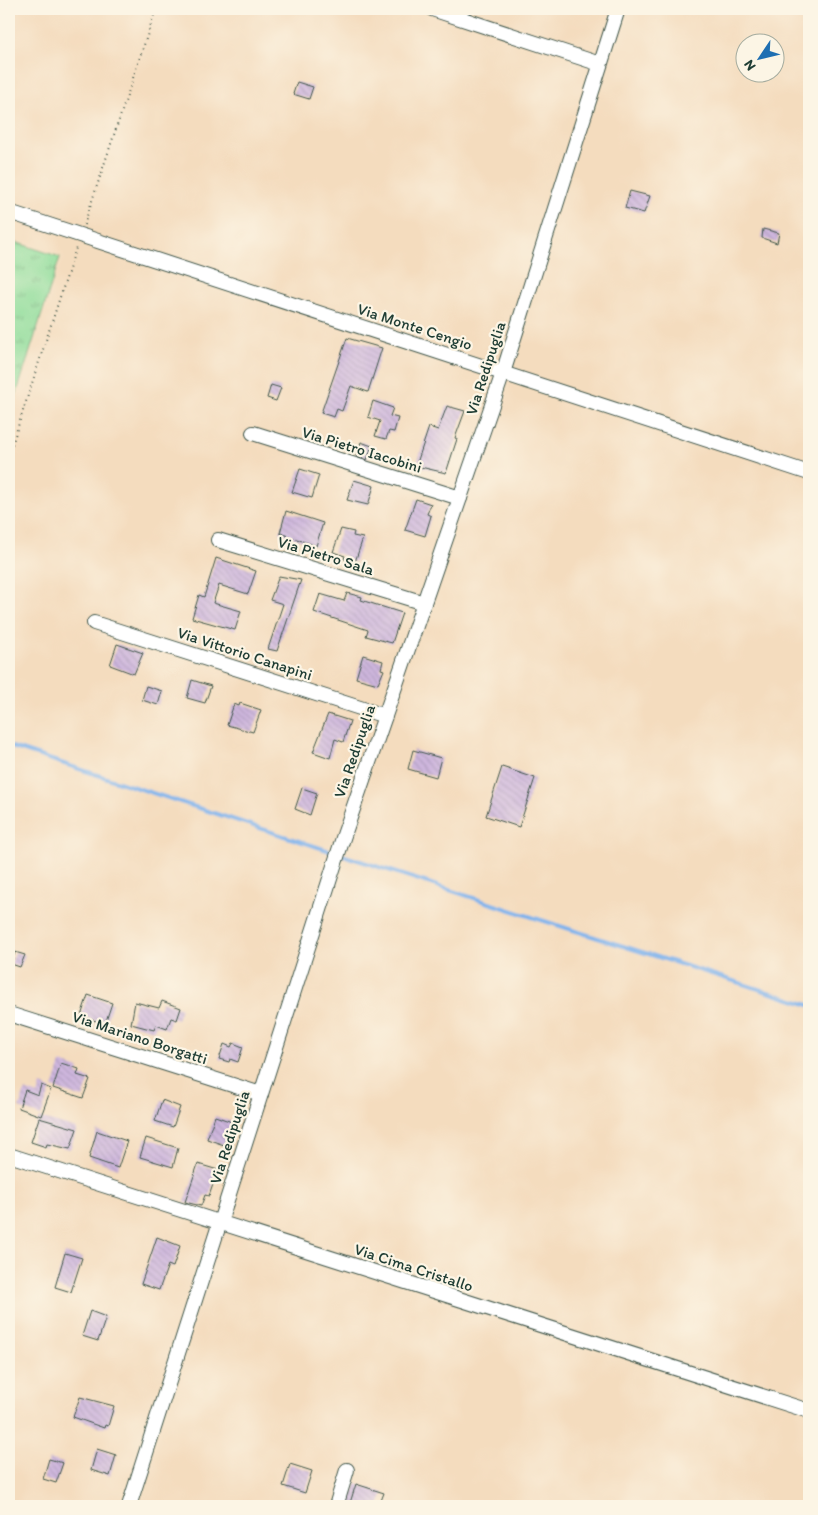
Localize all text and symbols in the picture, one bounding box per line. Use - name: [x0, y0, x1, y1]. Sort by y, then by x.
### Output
- north arrow: [736, 32, 786, 82]
- text: N: [740, 56, 759, 74]
- street label: Via Monte Cengio: [355, 299, 475, 354]
- street label: Via Redipuglia: [461, 318, 510, 417]
- street label: Via Pietro Iacobini: [300, 422, 424, 477]
- street label: Via Pietro Sala: [275, 532, 377, 579]
- street label: Via Vittorio Canapini: [175, 623, 315, 684]
- street label: Via Redipuglia: [330, 701, 380, 800]
- street label: Via Mariano Borgatti: [70, 1007, 210, 1068]
- street label: Via Redipuglia: [205, 1087, 254, 1186]
- street label: Via Cima Cristallo: [352, 1239, 476, 1296]

